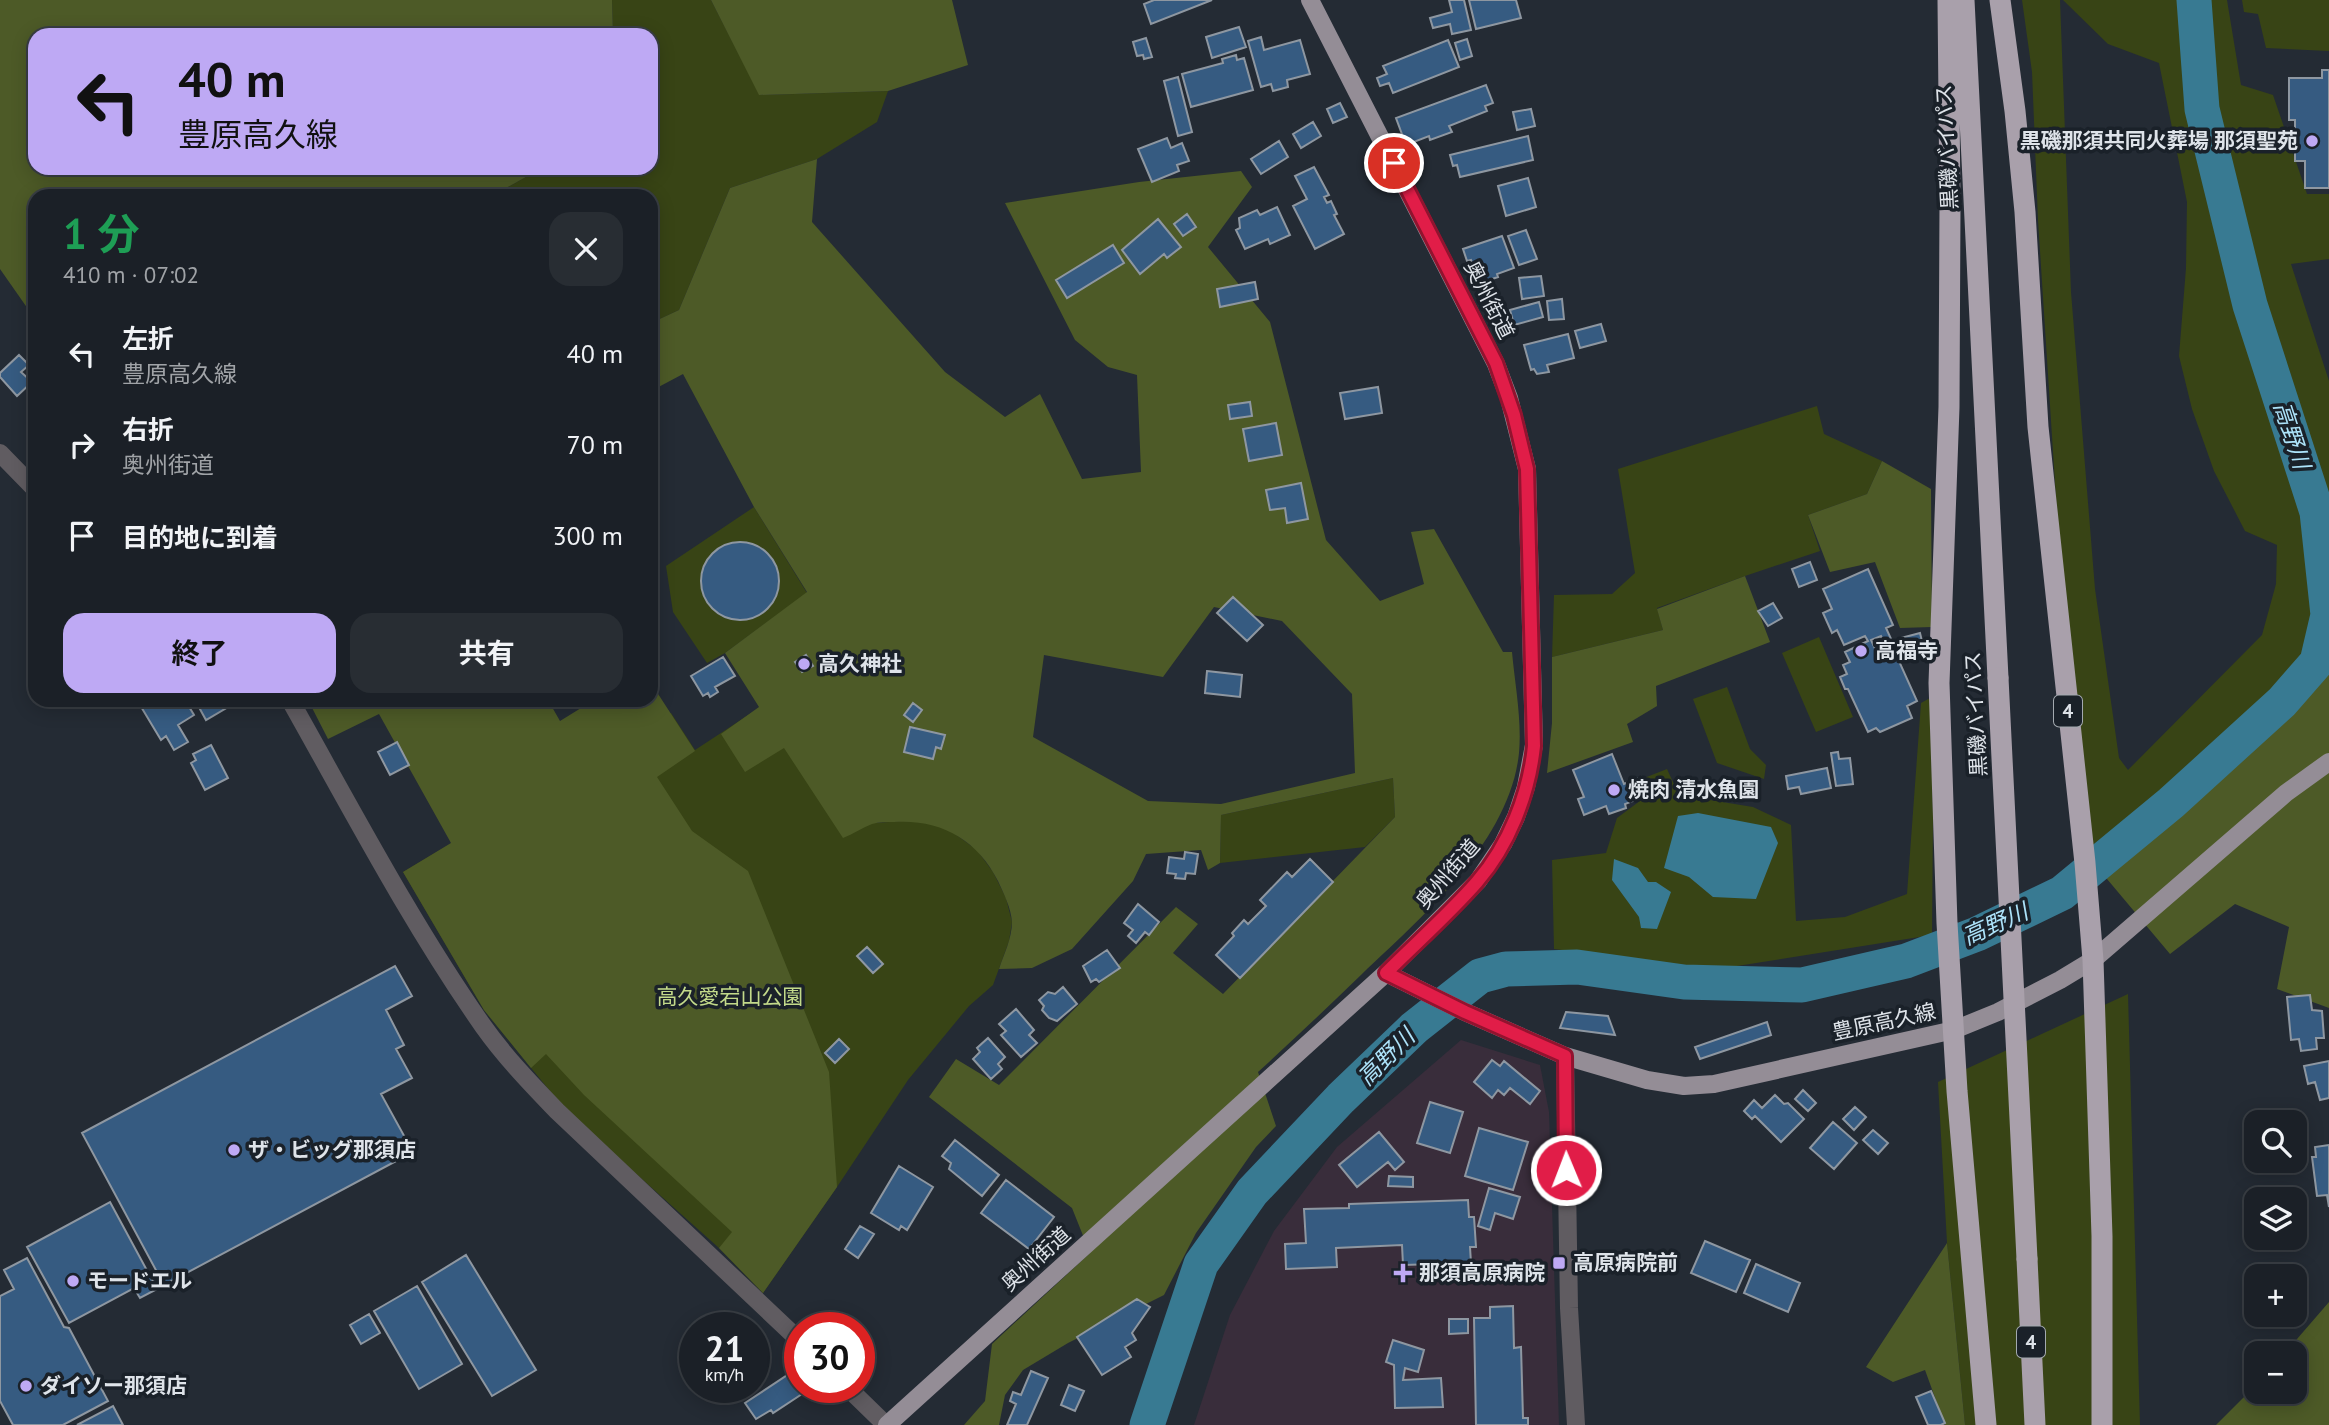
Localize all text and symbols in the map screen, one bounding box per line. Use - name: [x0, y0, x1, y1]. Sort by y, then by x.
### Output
- text: 40 m: [178, 47, 285, 111]
- icon: left: [63, 56, 154, 147]
- street label: 黒磯バイパス: [1930, 84, 1963, 210]
- text: 豊原高久線: [178, 113, 338, 155]
- place label: 黒磯那須共同火葬場 那須聖苑: [2020, 127, 2298, 154]
- pin: [1364, 133, 1424, 193]
- marker: 黒磯那須共同火葬場 那須聖苑: [2304, 133, 2320, 149]
- icon: arrive: [1375, 144, 1413, 182]
- text: 1 分: [63, 206, 139, 261]
- button: close: [549, 212, 623, 286]
- street label: 奥州街道: [1458, 256, 1521, 343]
- text: 410 m · 07:02: [63, 260, 199, 289]
- text: 左折: [122, 322, 174, 355]
- icon: left: [63, 335, 101, 373]
- text: 40 m: [567, 337, 623, 370]
- text: 豊原高久線: [122, 359, 237, 388]
- water label: 高野川: [2268, 398, 2318, 475]
- text: 右折: [122, 413, 174, 446]
- icon: right: [63, 426, 101, 464]
- text: 70 m: [567, 428, 623, 461]
- text: 奥州街道: [122, 450, 214, 479]
- icon: arrive: [63, 517, 101, 555]
- text: 300 m: [552, 519, 623, 552]
- text: 目的地に到着: [122, 521, 278, 554]
- button: 終了: [63, 613, 336, 693]
- button: 共有: [350, 613, 623, 693]
- place label: 高福寺: [1875, 637, 1938, 664]
- marker: 高福寺: [1853, 643, 1869, 659]
- place label: 高久神社: [818, 650, 902, 677]
- street label: 黒磯バイパス: [1959, 651, 1992, 777]
- marker: 高久神社: [796, 656, 812, 672]
- road number: 4: [2054, 696, 2082, 726]
- place label: 焼肉 清水魚園: [1628, 776, 1759, 803]
- marker: 焼肉 清水魚園: [1606, 782, 1622, 798]
- street label: 奥州街道: [1410, 833, 1485, 914]
- water label: 高野川: [1957, 895, 2035, 951]
- park label: 高久愛宕山公園: [657, 983, 804, 1010]
- street label: 豊原高久線: [1830, 997, 1938, 1046]
- water label: 高野川: [1351, 1020, 1422, 1091]
- map controls: [2244, 1110, 2307, 1404]
- button: search: [2244, 1110, 2307, 1173]
- position arrow: [1529, 1133, 1603, 1207]
- place label: ザ・ビッグ那須店: [248, 1136, 416, 1163]
- marker: ザ・ビッグ那須店: [226, 1142, 242, 1158]
- button: layers: [2244, 1187, 2307, 1250]
- street label: 奥州街道: [995, 1220, 1076, 1297]
- place label: 高原病院前: [1573, 1249, 1678, 1276]
- marker: 高原病院前: [1551, 1255, 1567, 1271]
- place label: 那須高原病院: [1419, 1259, 1545, 1286]
- marker: 那須高原病院: [1393, 1263, 1413, 1283]
- button: +: [2244, 1264, 2307, 1327]
- place label: モードエル: [87, 1267, 192, 1294]
- marker: モードエル: [65, 1273, 81, 1289]
- speed limit sign: 30: [784, 1312, 875, 1403]
- text: 21: [705, 1325, 744, 1371]
- road number: 4: [2017, 1326, 2045, 1358]
- button: −: [2244, 1341, 2307, 1404]
- text: km/h: [705, 1363, 744, 1386]
- place label: ダイソー那須店: [40, 1372, 187, 1399]
- marker: ダイソー那須店: [18, 1378, 34, 1394]

